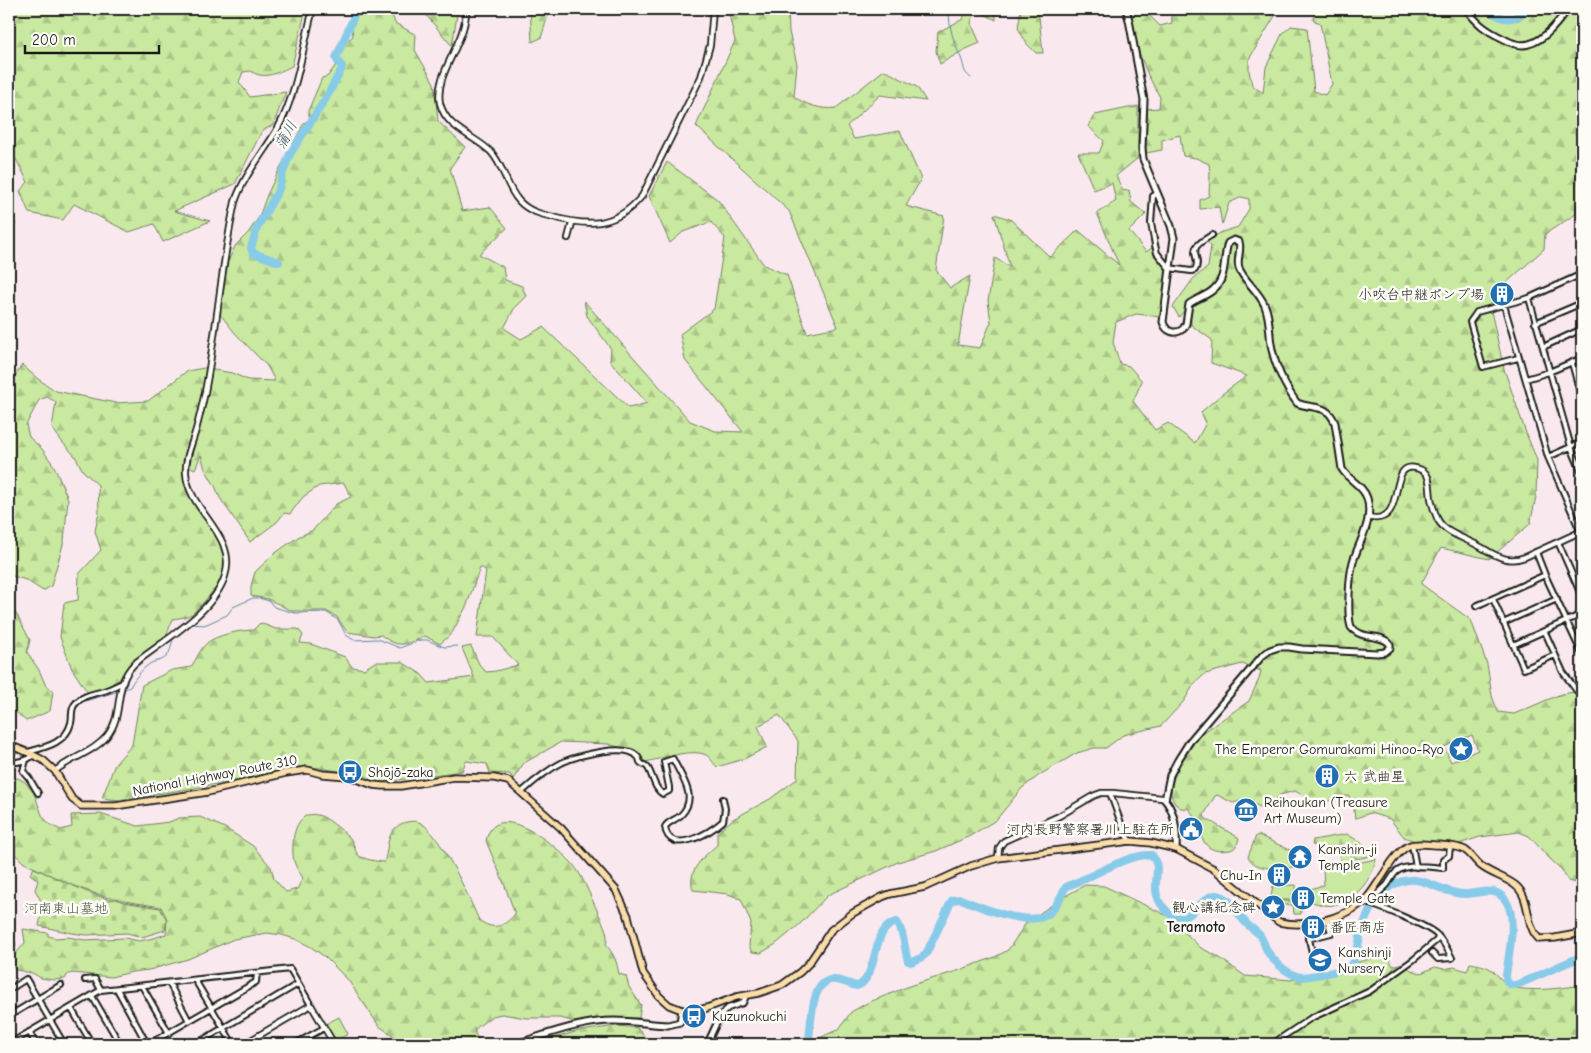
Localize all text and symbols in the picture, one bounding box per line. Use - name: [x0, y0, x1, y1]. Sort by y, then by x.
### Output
- scale bar: [25, 22, 159, 54]
- text: 200 m: [32, 31, 76, 49]
- water label: 蒲川: [271, 118, 301, 152]
- building icon: 小吹台中継ポンプ場: [1489, 281, 1515, 307]
- place label: 小吹台中継ポンプ場: [1358, 286, 1484, 303]
- place icon: The Emperor Gomurakami Hinoo-Ryo: [1448, 736, 1474, 762]
- place label: The Emperor Gomurakami Hinoo-Ryo: [1215, 741, 1444, 758]
- street label: National Highway Route 310: [131, 751, 299, 800]
- bus stop icon: Shōjō-zaka: [337, 759, 363, 785]
- building icon: 六 武曲星: [1314, 763, 1340, 789]
- place label: Shōjō-zaka: [368, 764, 434, 781]
- place label: 六 武曲星: [1344, 768, 1405, 785]
- place label: Reihoukan (Treasure Art Museum): [1264, 794, 1388, 827]
- museum icon: Reihoukan (Treasure Art Museum): [1233, 797, 1259, 823]
- public building icon: 河内長野警察署川上駐在所: [1178, 816, 1204, 842]
- place label: 河内長野警察署川上駐在所: [1006, 821, 1174, 838]
- place label: Kanshin-ji Temple: [1318, 841, 1377, 874]
- temple icon: Kanshin-ji Temple: [1287, 844, 1313, 870]
- building icon: Chu-In: [1266, 862, 1292, 888]
- place label: Chu-In: [1220, 867, 1262, 884]
- building icon: Temple Gate: [1290, 885, 1316, 911]
- place label: Temple Gate: [1320, 890, 1395, 907]
- place icon: 観心講紀念碑: [1260, 894, 1286, 920]
- place label: 観心講紀念碑: [1172, 899, 1256, 916]
- park label: 河南東山墓地: [24, 900, 108, 917]
- building icon: 番匠商店: [1300, 914, 1326, 940]
- district label: Teramoto: [1166, 918, 1226, 936]
- place label: 番匠商店: [1330, 919, 1386, 936]
- place label: Kanshinji Nursery: [1338, 944, 1392, 977]
- school or university icon: Kanshinji Nursery: [1307, 947, 1333, 973]
- bus stop icon: Kuzunokuchi: [681, 1003, 707, 1029]
- place label: Kuzunokuchi: [712, 1008, 787, 1025]

